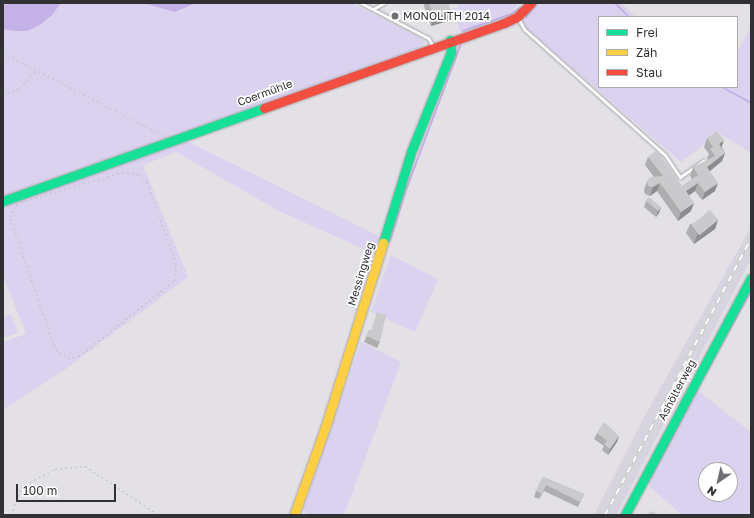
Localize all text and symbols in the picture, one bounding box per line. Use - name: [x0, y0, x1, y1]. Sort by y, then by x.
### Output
- place label: MONOLITH 2014: [403, 9, 490, 23]
- marker: MONOLITH 2014: [390, 11, 400, 21]
- legend: [598, 16, 738, 88]
- text: Frei: [636, 25, 658, 40]
- text: Zäh: [636, 45, 657, 60]
- text: Stau: [636, 65, 662, 80]
- street label: Coermühle: [236, 77, 294, 109]
- street label: Messingweg: [345, 241, 377, 307]
- street label: Ashölterweg: [655, 357, 699, 423]
- north arrow: [698, 462, 738, 502]
- scale bar: [18, 476, 118, 502]
- text: 100 m: [23, 483, 57, 498]
- text: N: [704, 484, 719, 499]

